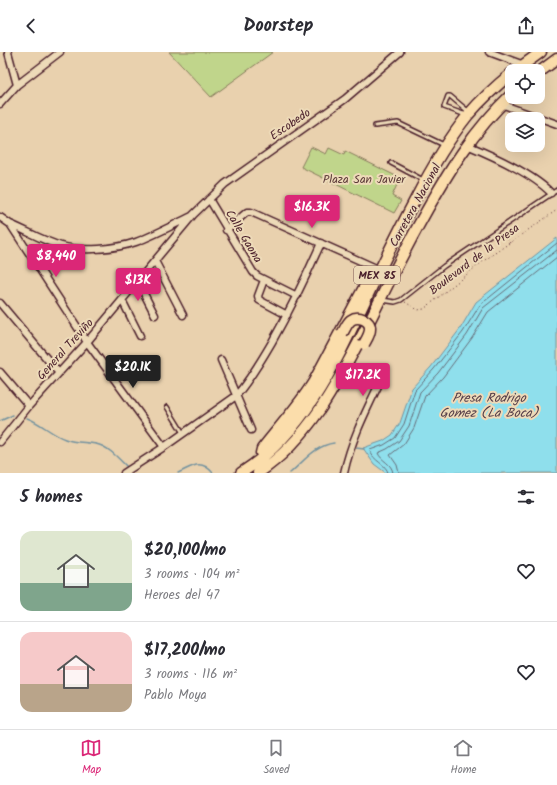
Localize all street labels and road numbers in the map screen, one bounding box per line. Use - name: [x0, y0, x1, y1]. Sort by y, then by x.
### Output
- street label: Escobedo: [266, 104, 315, 145]
- street label: Carretera Nacional: [385, 160, 446, 251]
- street label: Calle Gaona: [220, 206, 267, 267]
- street label: Boulevard de la Presa: [425, 219, 524, 300]
- road number: MEX 85: [354, 266, 400, 284]
- street label: General Treviño: [32, 314, 98, 384]

